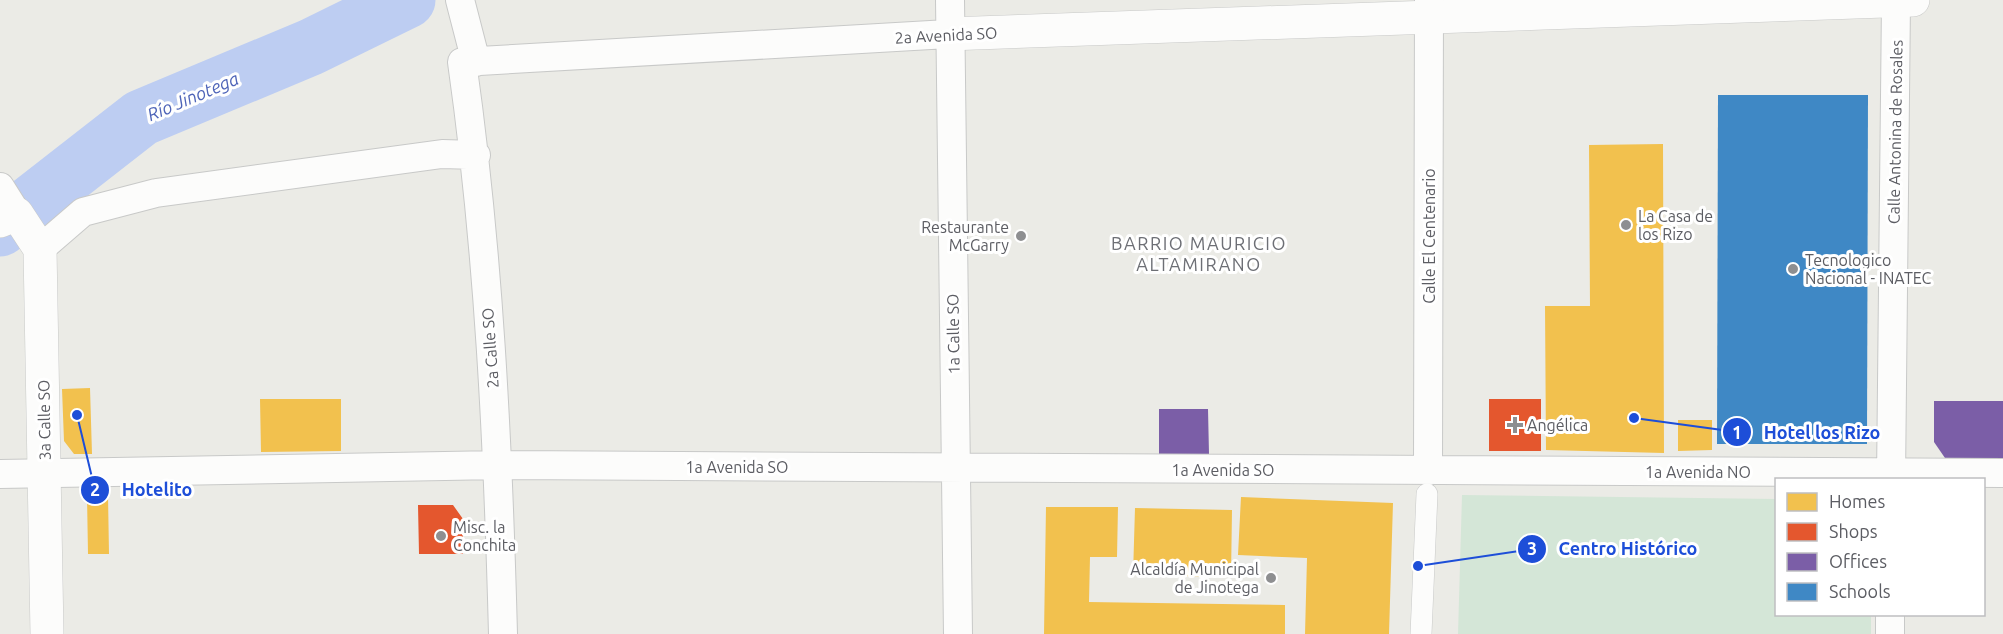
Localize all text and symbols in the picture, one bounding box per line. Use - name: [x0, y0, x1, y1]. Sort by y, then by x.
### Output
- street label: 2a Avenida SO: [894, 23, 998, 47]
- street label: Calle Antonina de Rosales: [1884, 40, 1906, 224]
- water label: Río Jinotega: [144, 68, 242, 124]
- street label: Calle El Centenario: [1420, 168, 1438, 304]
- place label: La Casa de los Rizo: [1638, 207, 1713, 243]
- place label: Restaurante McGarry: [921, 218, 1009, 254]
- marker: La Casa de los Rizo: [1619, 218, 1633, 232]
- marker: Restaurante McGarry: [1014, 229, 1028, 243]
- district label: BARRIO MAURICIO ALTAMIRANO: [1111, 233, 1287, 274]
- place label: Tecnologico Nacional - INATEC: [1805, 251, 1932, 287]
- marker: Tecnologico Nacional - INATEC: [1786, 262, 1800, 276]
- street label: 1a Calle SO: [943, 294, 963, 374]
- street label: 2a Calle SO: [478, 307, 502, 389]
- street label: 3a Calle SO: [34, 380, 54, 460]
- callout: Hotel los Rizo: [1722, 414, 1893, 450]
- place label: Angélica: [1527, 416, 1588, 434]
- marker: Angélica: [1508, 418, 1522, 432]
- text: 1: [1732, 422, 1742, 442]
- text: Hotel los Rizo: [1764, 422, 1880, 442]
- street label: 1a Avenida SO: [686, 458, 788, 476]
- street label: 1a Avenida SO: [1172, 461, 1274, 479]
- street label: 1a Avenida NO: [1645, 463, 1751, 481]
- callout: Hotelito: [80, 472, 205, 508]
- legend: [1775, 478, 1985, 616]
- text: 2: [90, 479, 100, 499]
- text: Hotelito: [122, 479, 192, 499]
- text: Homes: [1829, 491, 1886, 511]
- place label: Misc. la Conchita: [453, 518, 516, 554]
- text: Shops: [1829, 521, 1878, 541]
- marker: Misc. la Conchita: [434, 529, 448, 543]
- callout: Centro Histórico: [1517, 531, 1710, 567]
- text: 3: [1527, 538, 1537, 558]
- text: Centro Histórico: [1559, 538, 1697, 558]
- text: Offices: [1829, 551, 1887, 571]
- place label: Alcaldía Municipal de Jinotega: [1130, 560, 1259, 596]
- marker: Alcaldía Municipal de Jinotega: [1264, 571, 1278, 585]
- text: Schools: [1829, 581, 1891, 601]

